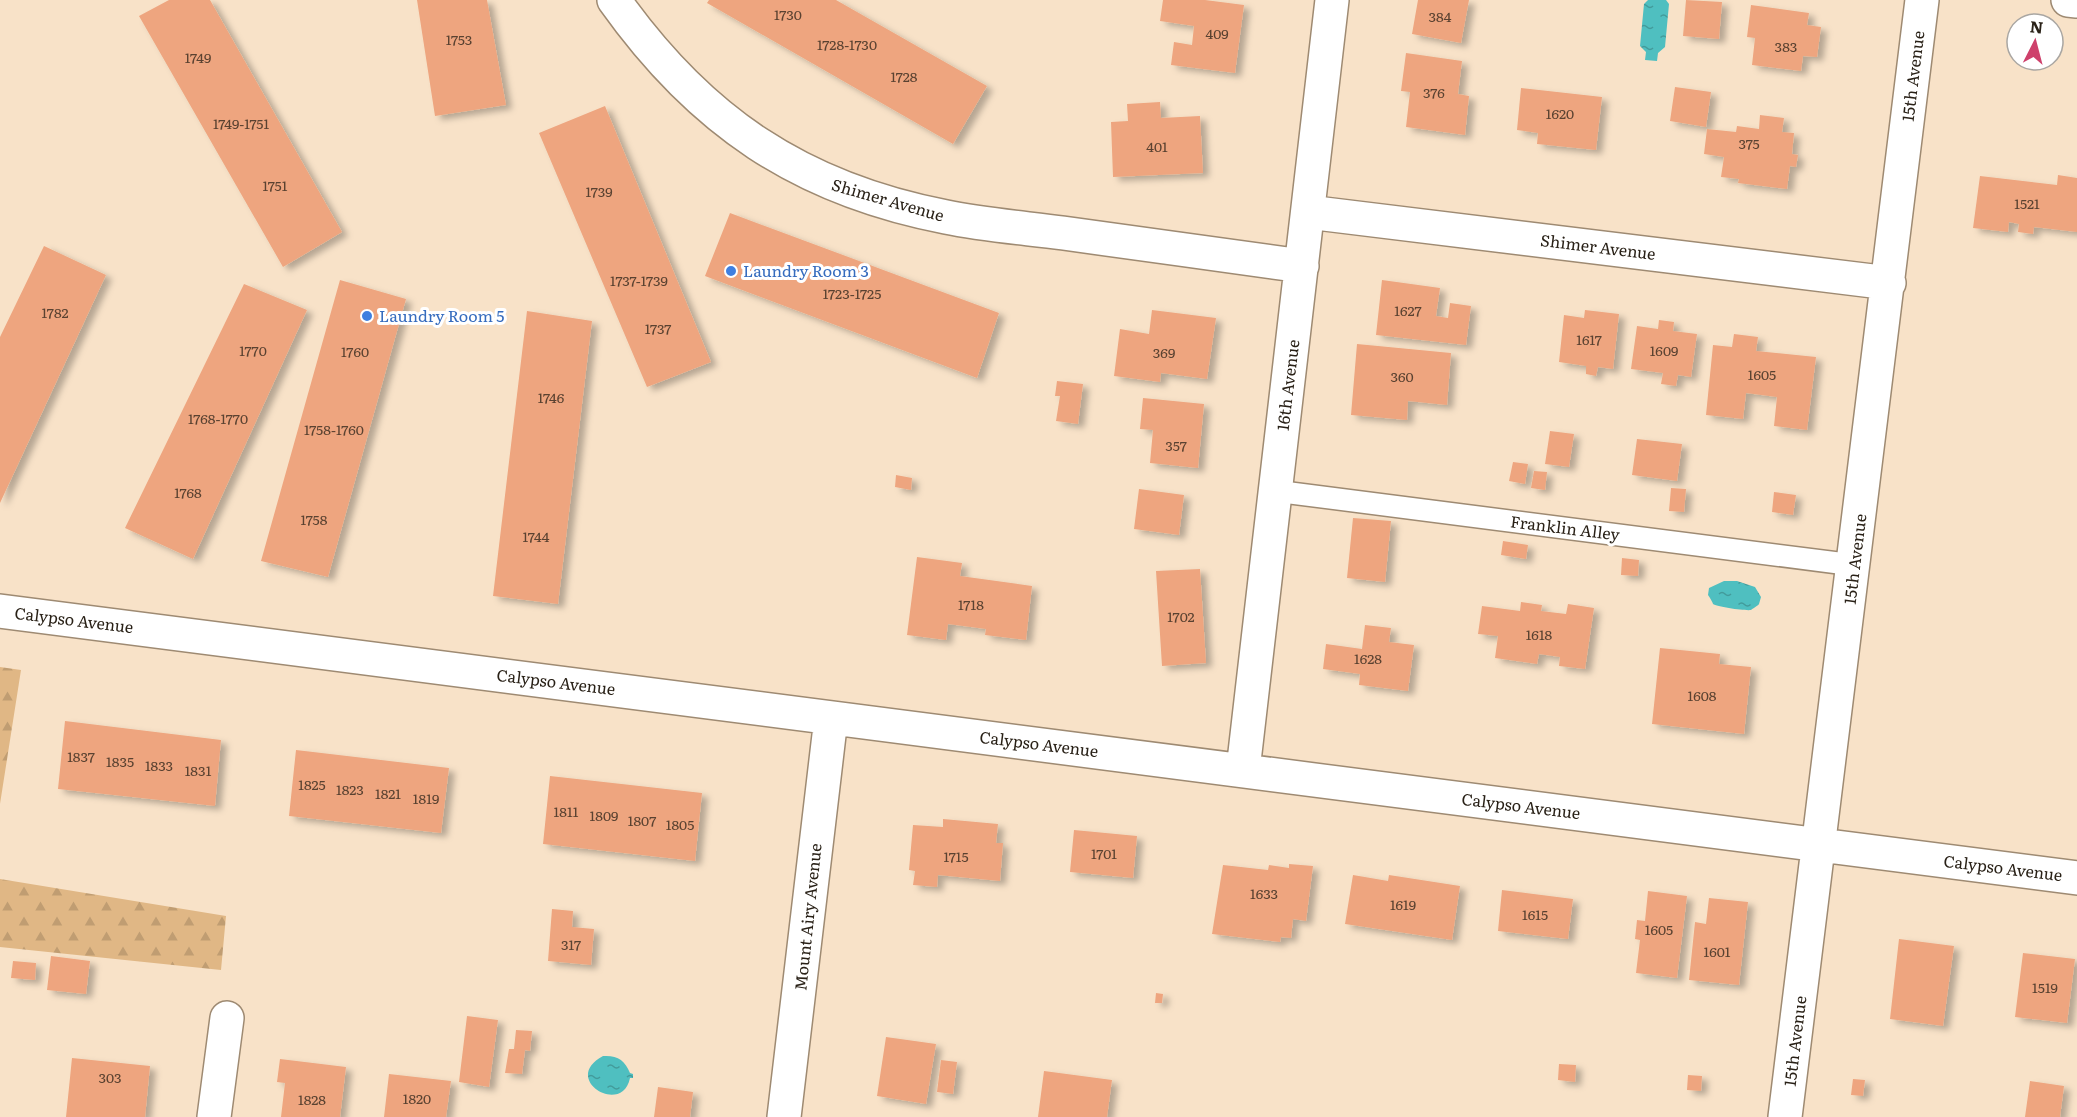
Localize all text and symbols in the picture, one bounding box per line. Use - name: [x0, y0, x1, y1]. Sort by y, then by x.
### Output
- house number: 1730: [774, 4, 802, 24]
- house number: 384: [1428, 6, 1452, 26]
- north arrow: [2005, 12, 2065, 72]
- text: N: [2029, 13, 2045, 39]
- house number: 409: [1205, 23, 1229, 43]
- house number: 1753: [446, 29, 472, 49]
- street label: 15th Avenue: [1895, 29, 1929, 123]
- house number: 1728-1730: [817, 34, 877, 54]
- house number: 383: [1775, 36, 1797, 56]
- house number: 1749: [185, 47, 211, 67]
- house number: 1728: [890, 66, 918, 86]
- house number: 376: [1423, 82, 1445, 102]
- house number: 1620: [1546, 103, 1574, 123]
- house number: 1749-1751: [213, 113, 269, 133]
- house number: 375: [1738, 133, 1760, 153]
- house number: 401: [1146, 136, 1168, 156]
- street label: Shimer Avenue: [829, 172, 947, 227]
- house number: 1751: [263, 175, 288, 195]
- house number: 1739: [585, 181, 613, 201]
- house number: 1521: [2014, 193, 2040, 213]
- street label: Shimer Avenue: [1539, 227, 1657, 265]
- place label: Laundry Room 3: [743, 258, 869, 282]
- marker: Laundry Room 3: [724, 264, 738, 278]
- house number: 1737-1739: [610, 270, 668, 290]
- house number: 1723-1725: [823, 283, 881, 303]
- house number: 1627: [1394, 300, 1422, 320]
- house number: 1782: [42, 302, 68, 322]
- place label: Laundry Room 5: [379, 303, 504, 327]
- marker: Laundry Room 5: [360, 309, 374, 323]
- house number: 1737: [645, 318, 671, 338]
- house number: 1617: [1576, 329, 1602, 349]
- street label: 16th Avenue: [1270, 338, 1304, 432]
- house number: 1770: [239, 340, 267, 360]
- house number: 1609: [1650, 340, 1678, 360]
- house number: 1760: [341, 341, 369, 361]
- house number: 369: [1153, 342, 1175, 362]
- house number: 1605: [1748, 364, 1776, 384]
- house number: 360: [1390, 366, 1414, 386]
- house number: 1746: [538, 387, 565, 407]
- house number: 1768-1770: [188, 408, 248, 428]
- house number: 1758-1760: [304, 419, 364, 439]
- house number: 357: [1165, 435, 1187, 455]
- house number: 1768: [174, 482, 202, 502]
- street label: Franklin Alley: [1509, 508, 1622, 546]
- house number: 1758: [301, 509, 328, 529]
- street label: 15th Avenue: [1837, 512, 1871, 606]
- house number: 1744: [523, 526, 550, 546]
- house number: 1718: [958, 594, 984, 614]
- street label: Calypso Avenue: [13, 600, 135, 638]
- house number: 1702: [1167, 606, 1195, 626]
- house number: 1618: [1526, 624, 1553, 644]
- house number: 1628: [1354, 648, 1382, 668]
- street label: Calypso Avenue: [495, 662, 617, 700]
- house number: 1608: [1687, 685, 1717, 705]
- street label: Calypso Avenue: [978, 724, 1100, 762]
- house number: 1837: [67, 746, 95, 766]
- house number: 1835: [106, 751, 134, 771]
- house number: 1833: [145, 755, 173, 775]
- house number: 1831: [185, 760, 212, 780]
- house number: 1825: [298, 774, 326, 794]
- house number: 1823: [336, 779, 364, 799]
- house number: 1821: [375, 783, 401, 803]
- street label: Calypso Avenue: [1460, 786, 1582, 824]
- house number: 1819: [413, 788, 439, 808]
- house number: 1811: [554, 801, 579, 821]
- house number: 1809: [590, 805, 618, 825]
- house number: 1807: [628, 810, 656, 830]
- house number: 1805: [666, 814, 694, 834]
- street label: Mount Airy Avenue: [787, 842, 827, 992]
- house number: 1701: [1091, 843, 1117, 863]
- house number: 1715: [943, 846, 969, 866]
- street label: Calypso Avenue: [1942, 848, 2064, 886]
- house number: 1633: [1250, 883, 1278, 903]
- house number: 1619: [1390, 894, 1416, 914]
- house number: 1615: [1522, 904, 1548, 924]
- house number: 1605: [1645, 919, 1673, 939]
- house number: 317: [561, 934, 581, 954]
- house number: 1601: [1703, 941, 1731, 961]
- house number: 1519: [2032, 977, 2058, 997]
- street label: 15th Avenue: [1777, 994, 1811, 1088]
- house number: 303: [98, 1067, 122, 1087]
- house number: 1820: [403, 1088, 431, 1108]
- house number: 1828: [298, 1089, 326, 1109]

